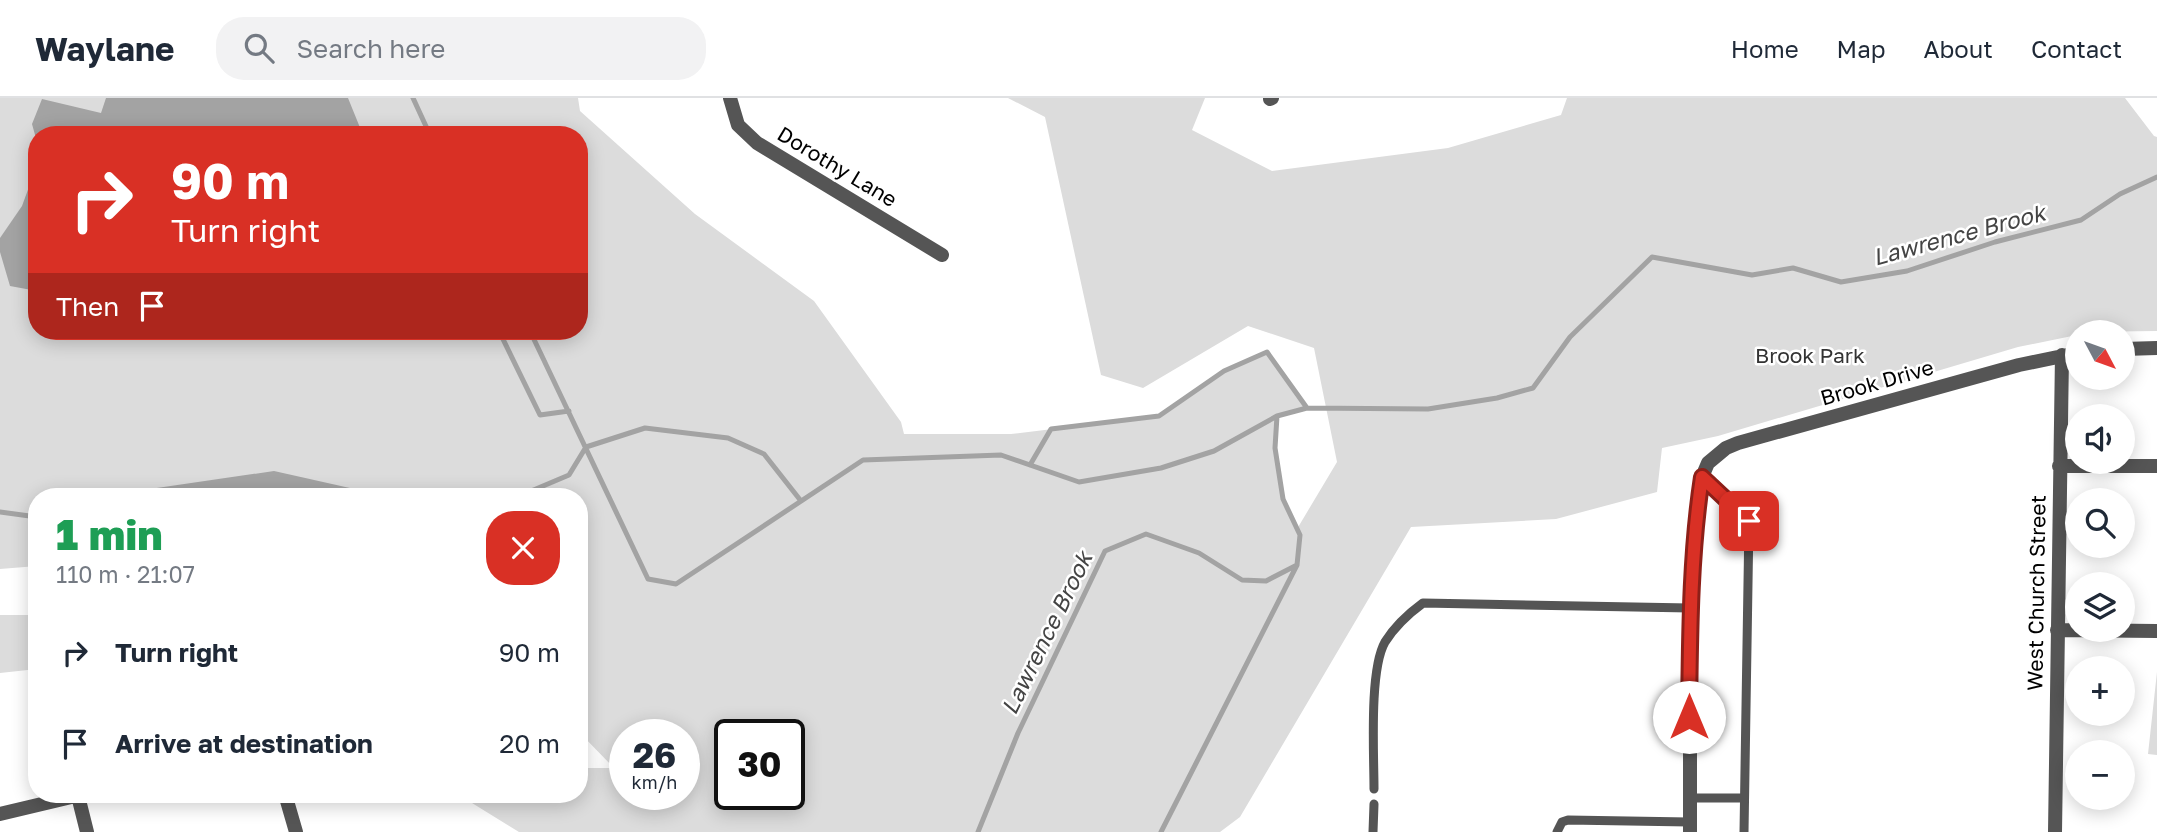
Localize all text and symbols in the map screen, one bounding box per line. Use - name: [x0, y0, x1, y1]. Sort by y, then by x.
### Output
- search box: [216, 17, 706, 80]
- text: Waylane: [35, 29, 174, 68]
- icon: search: [240, 29, 278, 67]
- text: Search here: [296, 33, 445, 64]
- text: Home: [1731, 34, 1799, 63]
- text: Map: [1837, 34, 1886, 63]
- text: About: [1924, 34, 1993, 63]
- text: Contact: [2031, 34, 2122, 63]
- street label: Dorothy Lane: [773, 120, 902, 212]
- text: 90 m: [171, 151, 289, 210]
- icon: right: [56, 154, 147, 245]
- water label: Lawrence Brook: [1869, 197, 2050, 271]
- text: Turn right: [171, 211, 320, 249]
- icon: arrive: [133, 287, 171, 325]
- text: Then: [56, 291, 119, 322]
- north arrow: [2065, 320, 2135, 390]
- map controls: [2065, 320, 2135, 810]
- park label: Brook Park: [1755, 342, 1865, 368]
- street label: Brook Drive: [1817, 353, 1936, 411]
- button: sound: [2065, 404, 2135, 474]
- button: search: [2065, 488, 2135, 558]
- pin: [1719, 491, 1779, 551]
- street label: West Church Street: [2021, 495, 2051, 691]
- icon: arrive: [1730, 502, 1768, 540]
- text: 1 min: [56, 509, 163, 559]
- button: close: [486, 511, 560, 585]
- water label: Lawrence Brook: [995, 545, 1098, 718]
- text: 110 m · 21:07: [56, 560, 195, 588]
- button: layers: [2065, 572, 2135, 642]
- icon: right: [56, 634, 94, 672]
- text: Turn right: [115, 637, 238, 668]
- text: 90 m: [499, 637, 560, 668]
- button: +: [2065, 656, 2135, 726]
- position arrow: [1652, 680, 1726, 754]
- speed limit sign: 30: [714, 719, 805, 810]
- icon: arrive: [56, 725, 94, 763]
- text: Arrive at destination: [115, 728, 373, 759]
- text: 20 m: [499, 728, 560, 759]
- text: 26: [633, 734, 676, 776]
- button: −: [2065, 740, 2135, 810]
- text: km/h: [632, 771, 677, 793]

